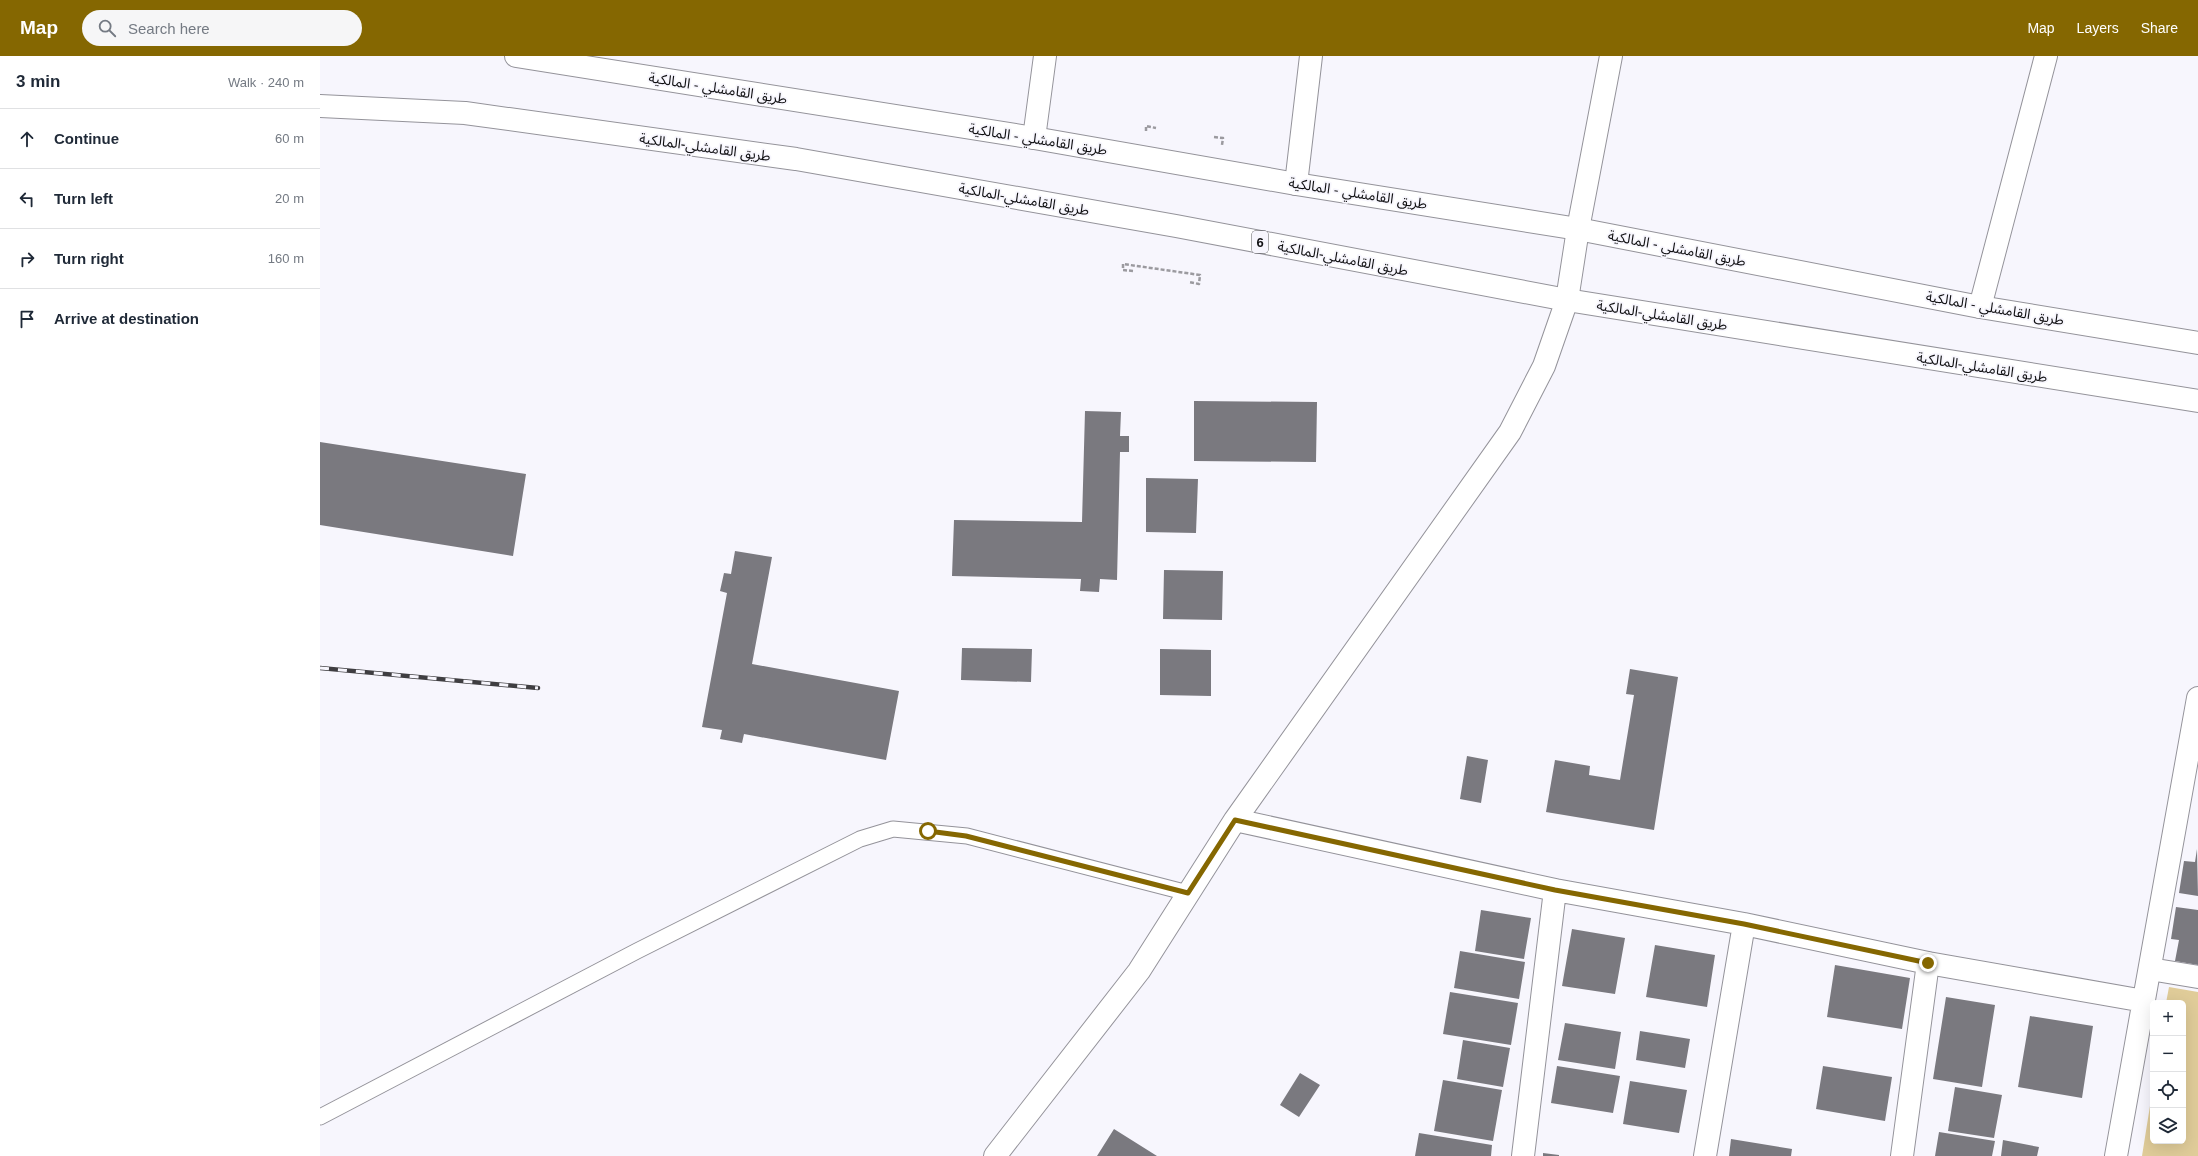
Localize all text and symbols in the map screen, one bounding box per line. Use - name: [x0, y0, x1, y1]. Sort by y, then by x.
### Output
- search box: [82, 10, 362, 46]
- text: Map: [20, 17, 58, 38]
- icon: search: [96, 17, 118, 39]
- text: Search here: [128, 20, 210, 37]
- text: Map: [2027, 20, 2055, 36]
- text: Layers: [2077, 20, 2119, 36]
- text: Share: [2141, 20, 2178, 36]
- street label: طريق القامشلي - المالكية: [647, 69, 788, 110]
- text: 3 min: [16, 72, 60, 91]
- text: Walk · 240 m: [228, 75, 304, 90]
- street label: طريق القامشلي - المالكية: [967, 120, 1108, 161]
- icon: ahead: [16, 128, 38, 150]
- text: Continue: [54, 130, 119, 147]
- street label: طريق القامشلي-المالكية: [638, 130, 772, 167]
- text: 60 m: [275, 131, 304, 146]
- street label: طريق القامشلي - المالكية: [1287, 174, 1428, 215]
- street label: طريق القامشلي-المالكية: [957, 180, 1091, 222]
- icon: left: [16, 188, 38, 210]
- text: Turn left: [54, 190, 113, 207]
- text: 20 m: [275, 191, 304, 206]
- street label: طريق القامشلي - المالكية: [1606, 227, 1747, 272]
- road number: 6: [1252, 231, 1268, 253]
- street label: طريق القامشلي-المالكية: [1276, 238, 1409, 282]
- icon: right: [16, 248, 38, 270]
- text: Turn right: [54, 250, 124, 267]
- text: 160 m: [268, 251, 304, 266]
- street label: طريق القامشلي - المالكية: [1924, 288, 2065, 331]
- street label: طريق القامشلي-المالكية: [1595, 297, 1729, 336]
- icon: arrive: [16, 308, 38, 330]
- text: Arrive at destination: [54, 310, 199, 327]
- street label: طريق القامشلي-المالكية: [1915, 349, 2049, 388]
- route start: [919, 822, 937, 840]
- route end: [1919, 954, 1937, 972]
- map controls: [2150, 1000, 2186, 1144]
- button: +: [2150, 1000, 2186, 1036]
- button: −: [2150, 1036, 2186, 1072]
- button: locate: [2150, 1072, 2186, 1108]
- button: layers: [2150, 1108, 2186, 1144]

